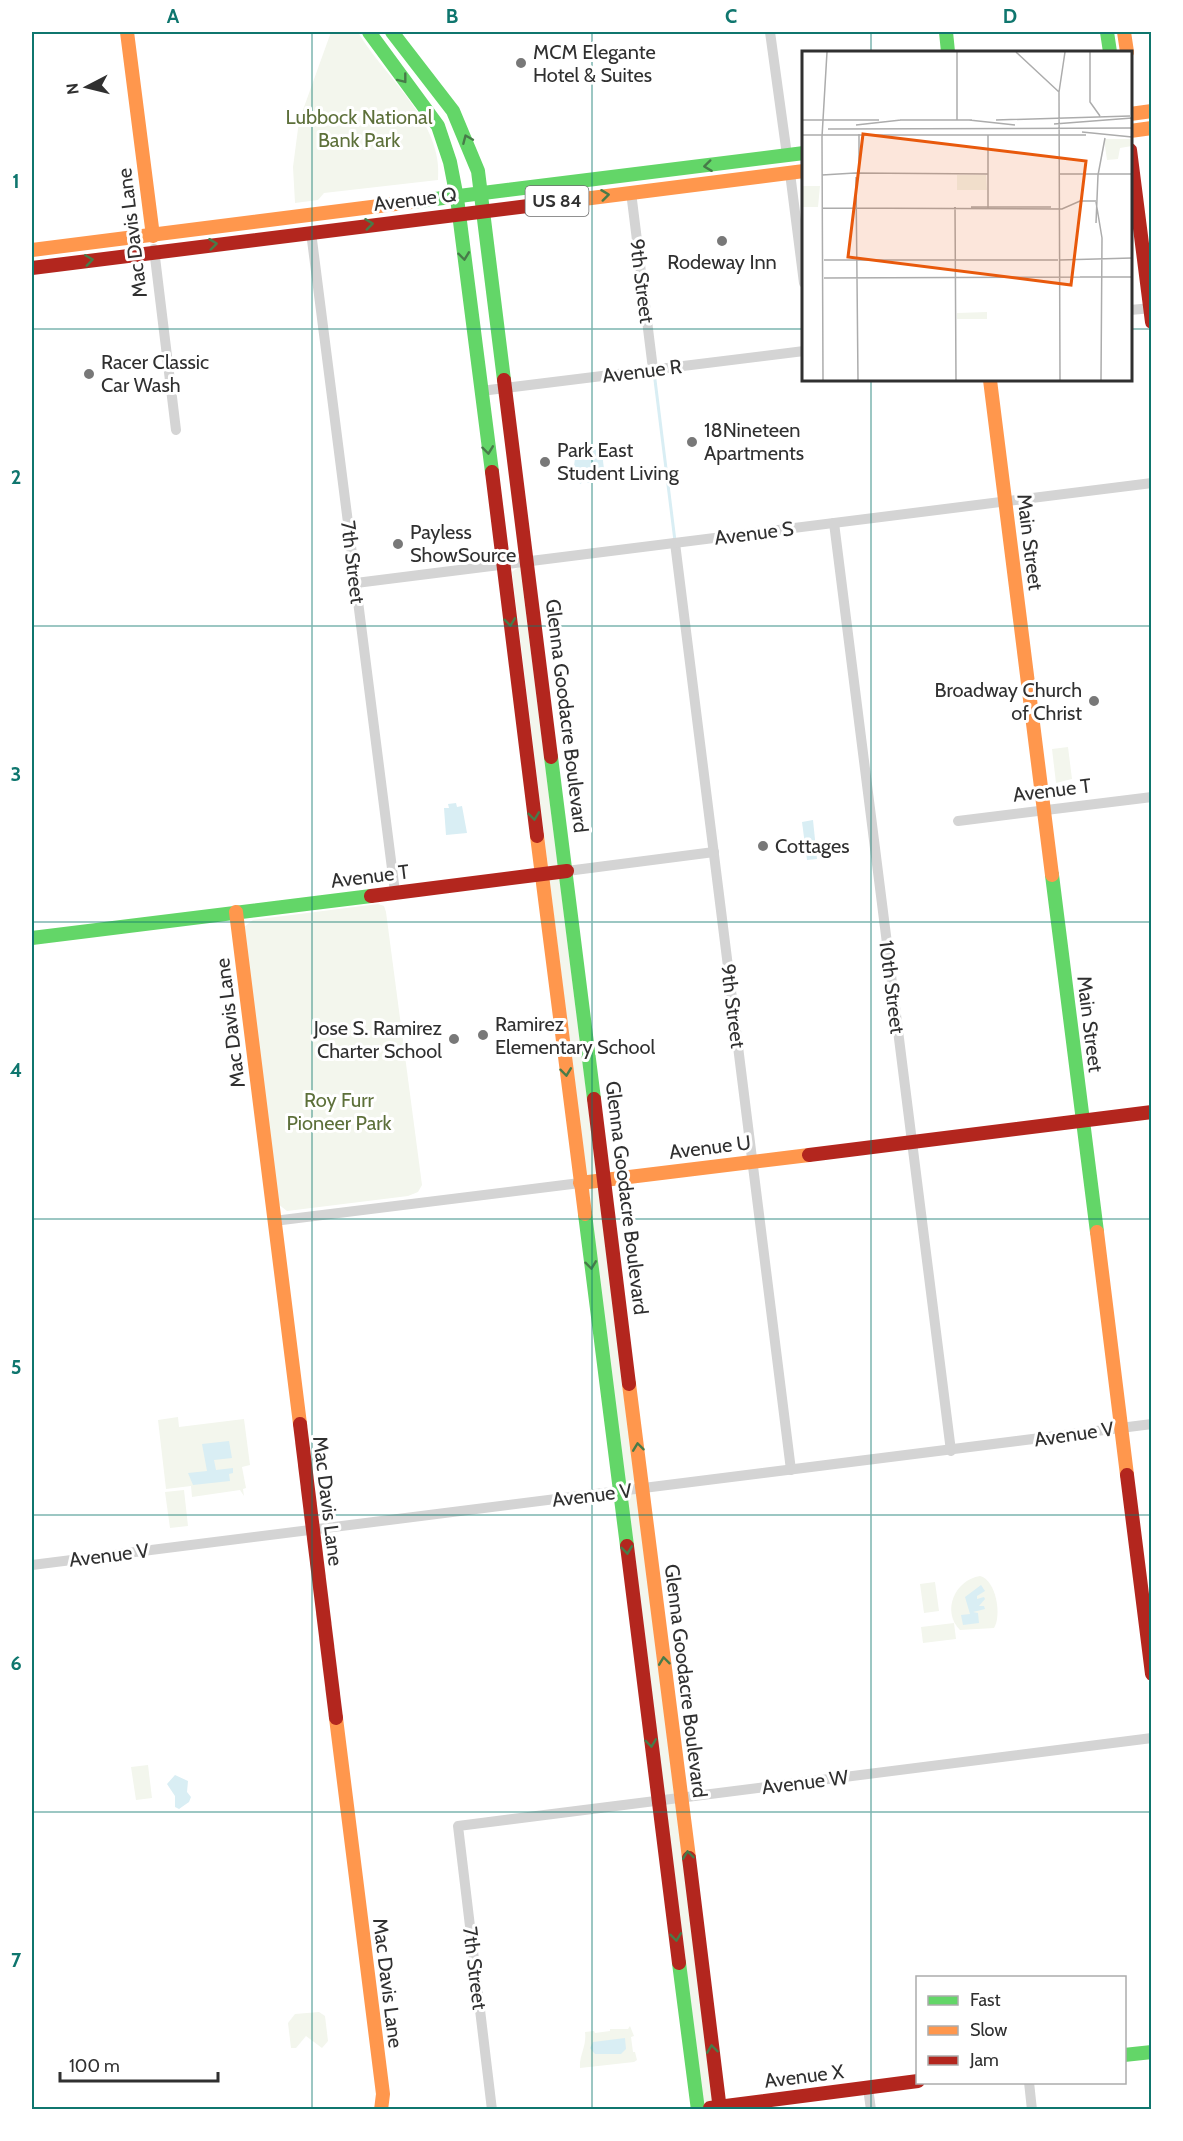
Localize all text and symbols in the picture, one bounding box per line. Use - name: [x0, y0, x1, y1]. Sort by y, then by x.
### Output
- text: A: [167, 4, 180, 28]
- text: B: [446, 4, 458, 28]
- text: C: [725, 4, 737, 28]
- text: D: [1003, 4, 1017, 28]
- place label: MCM Elegante Hotel & Suites: [533, 40, 656, 87]
- inset map: [802, 51, 1132, 381]
- marker: MCM Elegante Hotel & Suites: [514, 56, 528, 70]
- north arrow: [57, 57, 117, 117]
- one-way arrow: [396, 72, 407, 83]
- text: N: [62, 82, 83, 96]
- park label: Lubbock National Bank Park: [286, 105, 433, 152]
- one-way arrow: [462, 134, 474, 145]
- one-way arrow: [704, 159, 713, 171]
- street label: Mac Davis Lane: [112, 167, 152, 299]
- text: 1: [12, 169, 20, 193]
- street label: Avenue Q: [372, 182, 458, 216]
- road number: US 84: [526, 186, 588, 216]
- one-way arrow: [600, 190, 609, 202]
- one-way arrow: [365, 219, 374, 231]
- marker: Rodeway Inn: [715, 234, 729, 248]
- street label: 9th Street: [625, 237, 659, 325]
- one-way arrow: [208, 238, 217, 251]
- place label: Rodeway Inn: [667, 250, 777, 274]
- one-way arrow: [457, 252, 470, 261]
- one-way arrow: [85, 255, 94, 267]
- place label: Racer Classic Car Wash: [101, 350, 209, 397]
- street label: Avenue R: [601, 354, 683, 388]
- marker: Racer Classic Car Wash: [82, 367, 96, 381]
- place label: 18Nineteen Apartments: [704, 418, 804, 465]
- marker: 18Nineteen Apartments: [685, 435, 699, 449]
- place label: Park East Student Living: [557, 438, 680, 485]
- one-way arrow: [481, 445, 493, 454]
- marker: Park East Student Living: [538, 455, 552, 469]
- text: 2: [11, 465, 21, 489]
- street label: Main Street: [1012, 492, 1048, 592]
- street label: Avenue S: [713, 516, 795, 550]
- street label: 7th Street: [336, 519, 370, 605]
- place label: Payless ShowSource: [410, 520, 516, 567]
- marker: Payless ShowSource: [391, 537, 405, 551]
- street label: Glenna Goodacre Boulevard: [541, 598, 593, 834]
- one-way arrow: [503, 618, 515, 627]
- place label: Broadway Church of Christ: [935, 678, 1082, 725]
- marker: Broadway Church of Christ: [1087, 694, 1101, 708]
- text: 3: [11, 762, 21, 786]
- street label: Avenue T: [1012, 773, 1093, 807]
- one-way arrow: [527, 811, 540, 820]
- place label: Cottages: [775, 834, 849, 858]
- marker: Cottages: [756, 839, 770, 853]
- street label: Avenue T: [330, 859, 411, 893]
- street label: 10th Street: [874, 939, 910, 1035]
- street label: Mac Davis Lane: [210, 957, 250, 1089]
- street label: 9th Street: [716, 962, 750, 1050]
- street label: Main Street: [1072, 974, 1108, 1074]
- place label: Ramirez Elementary School: [495, 1012, 656, 1059]
- place label: Jose S. Ramirez Charter School: [313, 1016, 442, 1063]
- marker: Ramirez Elementary School: [476, 1028, 490, 1042]
- marker: Jose S. Ramirez Charter School: [447, 1032, 461, 1046]
- text: 4: [10, 1058, 22, 1082]
- one-way arrow: [560, 1067, 572, 1076]
- street label: Glenna Goodacre Boulevard: [601, 1080, 653, 1316]
- park label: Roy Furr Pioneer Park: [286, 1088, 392, 1135]
- street label: Avenue U: [668, 1130, 752, 1164]
- one-way arrow: [584, 1261, 597, 1270]
- text: 5: [11, 1355, 21, 1379]
- street label: Avenue V: [1033, 1416, 1116, 1451]
- street label: Mac Davis Lane: [308, 1435, 348, 1567]
- one-way arrow: [632, 1443, 644, 1452]
- street label: Avenue V: [551, 1478, 634, 1512]
- street label: Avenue V: [68, 1538, 151, 1572]
- one-way arrow: [620, 1545, 632, 1554]
- street label: Glenna Goodacre Boulevard: [660, 1563, 712, 1799]
- text: 6: [10, 1651, 22, 1675]
- one-way arrow: [659, 1657, 671, 1666]
- one-way arrow: [645, 1739, 657, 1748]
- street label: Avenue W: [760, 1765, 850, 1799]
- one-way arrow: [682, 1850, 695, 1860]
- street label: Mac Davis Lane: [368, 1917, 408, 2049]
- street label: 7th Street: [458, 1925, 492, 2011]
- one-way arrow: [669, 1932, 681, 1941]
- text: 7: [11, 1948, 22, 1972]
- legend: [916, 1976, 1126, 2084]
- text: Fast: [970, 1989, 1001, 2011]
- text: Slow: [970, 2019, 1007, 2041]
- one-way arrow: [706, 2044, 719, 2053]
- scale bar: [60, 2045, 218, 2083]
- text: Jam: [969, 2049, 999, 2071]
- text: 100 m: [69, 2055, 120, 2077]
- street label: Avenue X: [763, 2059, 845, 2093]

